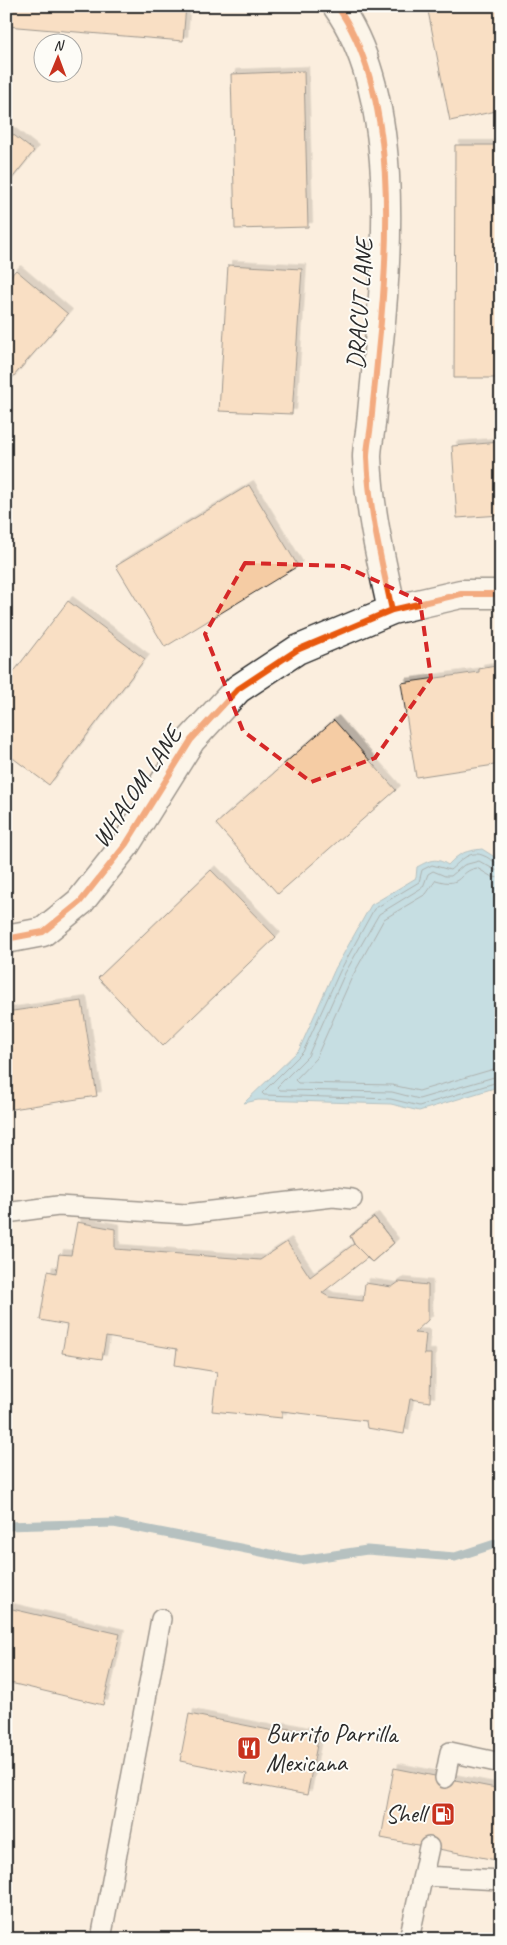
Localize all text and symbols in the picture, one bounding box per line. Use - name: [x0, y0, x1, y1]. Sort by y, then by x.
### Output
- north arrow: [32, 32, 82, 82]
- text: N: [54, 37, 65, 54]
- street label: DRACUT LANE: [339, 235, 381, 370]
- street label: WHALOM LANE: [85, 718, 191, 854]
- place label: Burrito Parrilla Mexicana: [266, 1718, 400, 1779]
- restaurant icon: Burrito Parrilla Mexicana: [236, 1735, 262, 1761]
- place label: Shell: [385, 1798, 431, 1830]
- fuel station icon: Shell: [430, 1801, 456, 1827]

